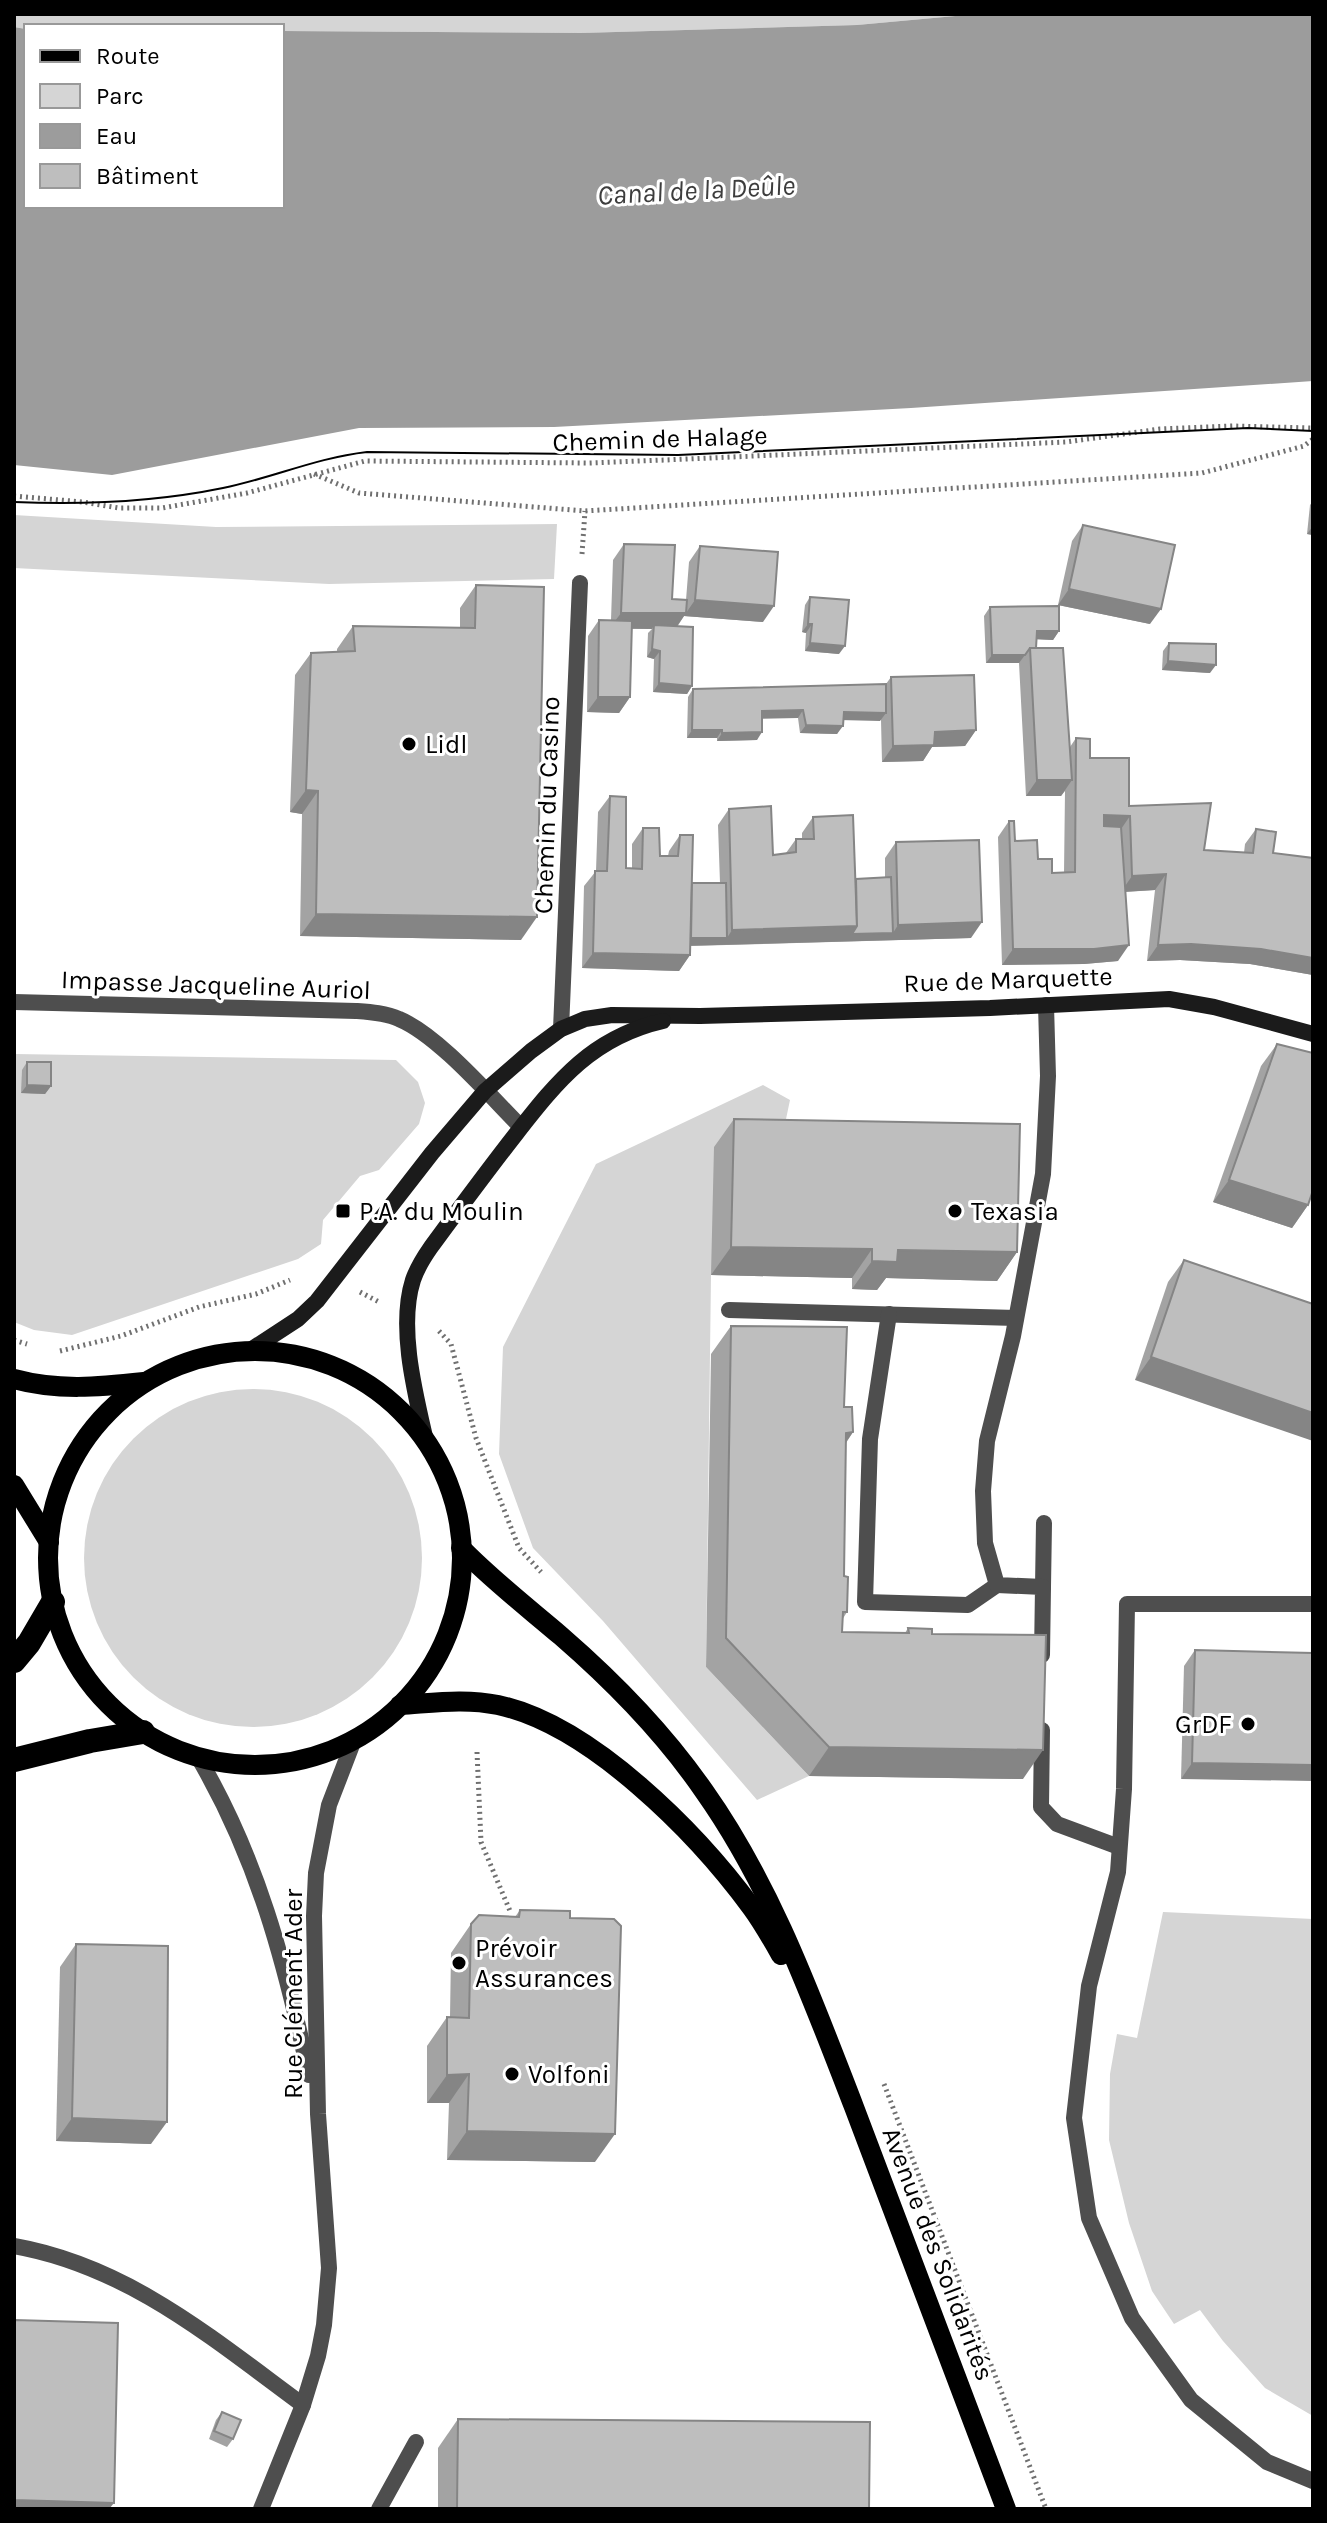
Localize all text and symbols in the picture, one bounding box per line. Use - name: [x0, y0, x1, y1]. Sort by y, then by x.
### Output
- legend: [24, 24, 284, 208]
- text: Route: [96, 42, 160, 70]
- text: Parc: [96, 82, 144, 110]
- text: Eau: [96, 122, 137, 150]
- text: Bâtiment: [96, 162, 199, 190]
- water label: Canal de la Deûle: [596, 168, 796, 212]
- street label: Chemin de Halage: [552, 420, 768, 458]
- street label: Chemin du Casino: [528, 696, 566, 914]
- place label: Lidl: [425, 729, 468, 760]
- marker: Lidl: [400, 735, 418, 753]
- street label: Rue de Marquette: [903, 961, 1113, 999]
- street label: Impasse Jacqueline Auriol: [61, 964, 371, 1006]
- place label: P.A. du Moulin: [359, 1196, 524, 1227]
- place label: Texasia: [971, 1196, 1059, 1227]
- marker: P.A. du Moulin: [334, 1202, 352, 1220]
- marker: Texasia: [946, 1202, 964, 1220]
- place label: GrDF: [1175, 1709, 1232, 1740]
- marker: GrDF: [1239, 1715, 1257, 1733]
- street label: Rue Clément Ader: [278, 1888, 309, 2099]
- place label: Prévoir Assurances: [475, 1933, 613, 1994]
- marker: Prévoir Assurances: [450, 1954, 468, 1972]
- place label: Volfoni: [528, 2059, 610, 2090]
- marker: Volfoni: [503, 2065, 521, 2083]
- street label: Avenue des Solidarités: [875, 2123, 1001, 2385]

